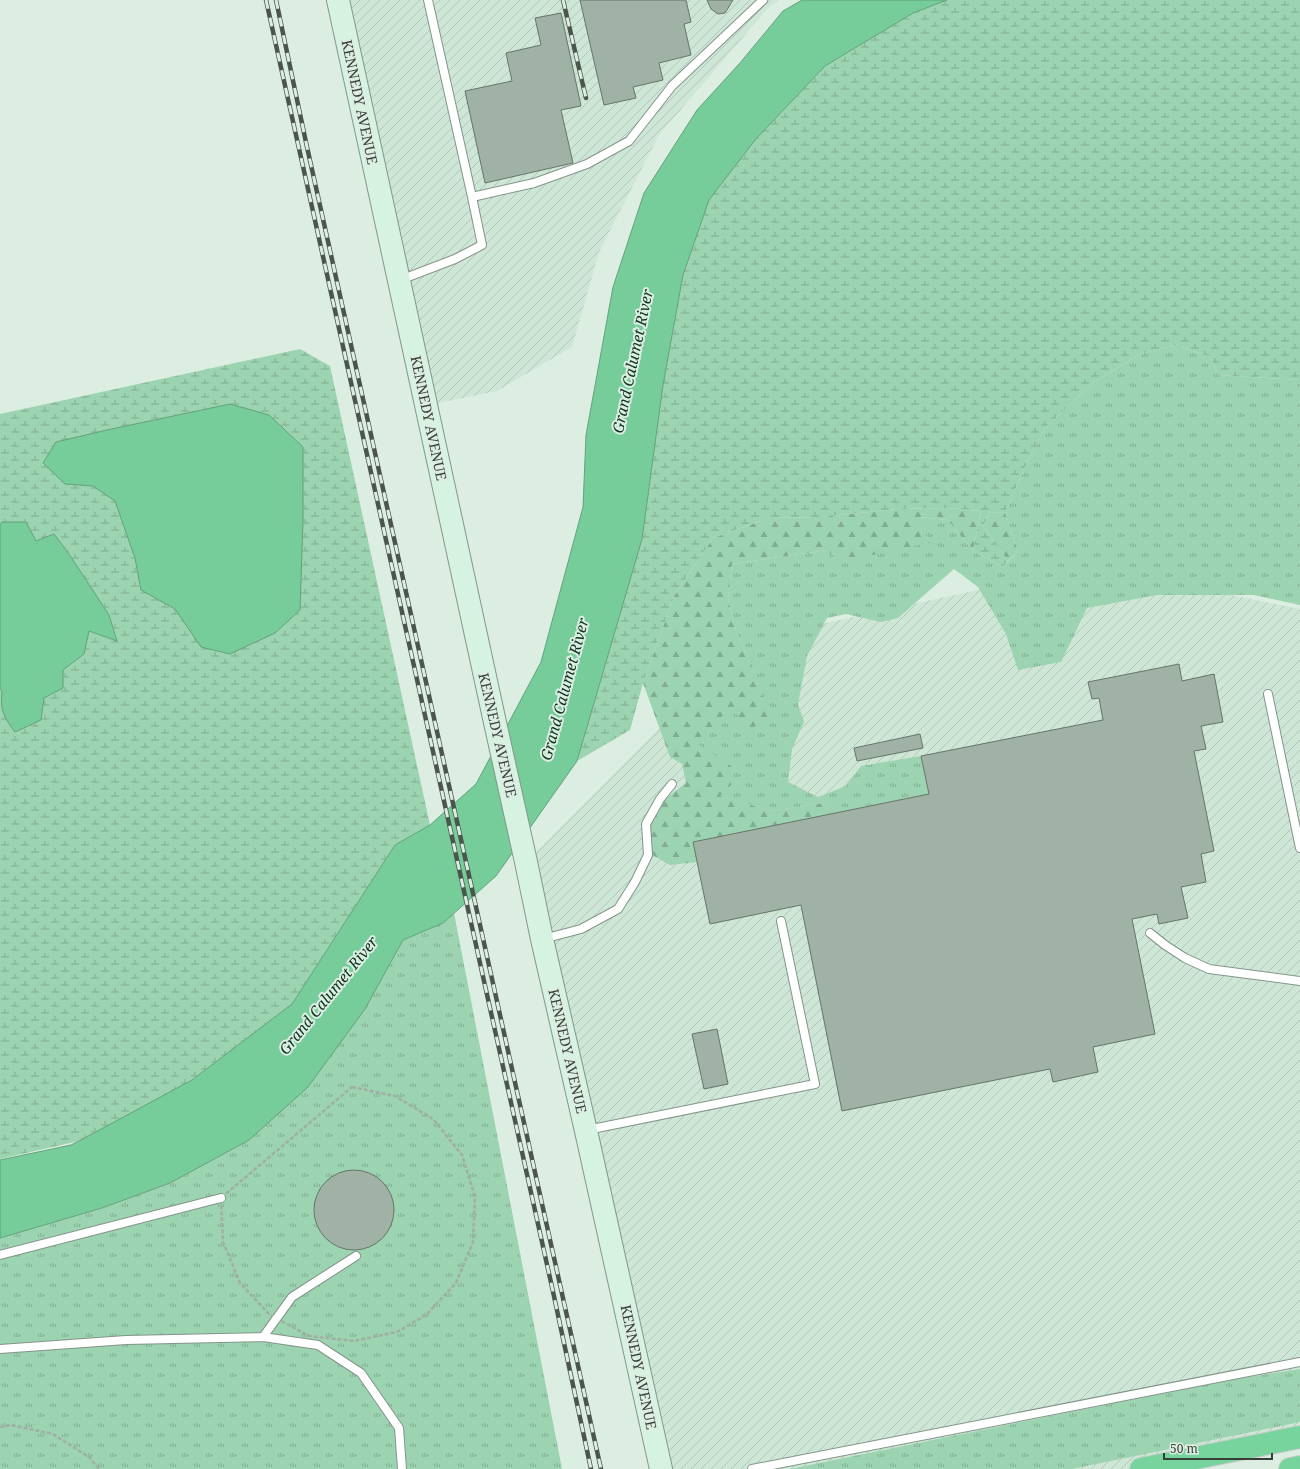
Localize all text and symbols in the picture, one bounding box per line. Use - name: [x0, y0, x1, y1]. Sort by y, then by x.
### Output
- street label: KENNEDY AVENUE: [337, 38, 383, 166]
- water label: Grand Calumet River: [607, 286, 657, 435]
- street label: KENNEDY AVENUE: [406, 354, 452, 482]
- water label: Grand Calumet River: [535, 615, 593, 762]
- street label: KENNEDY AVENUE: [474, 671, 522, 799]
- water label: Grand Calumet River: [274, 931, 383, 1058]
- street label: KENNEDY AVENUE: [544, 987, 592, 1115]
- street label: KENNEDY AVENUE: [616, 1303, 662, 1431]
- scale bar: [1164, 1435, 1272, 1461]
- text: 50 m: [1170, 1440, 1198, 1457]

